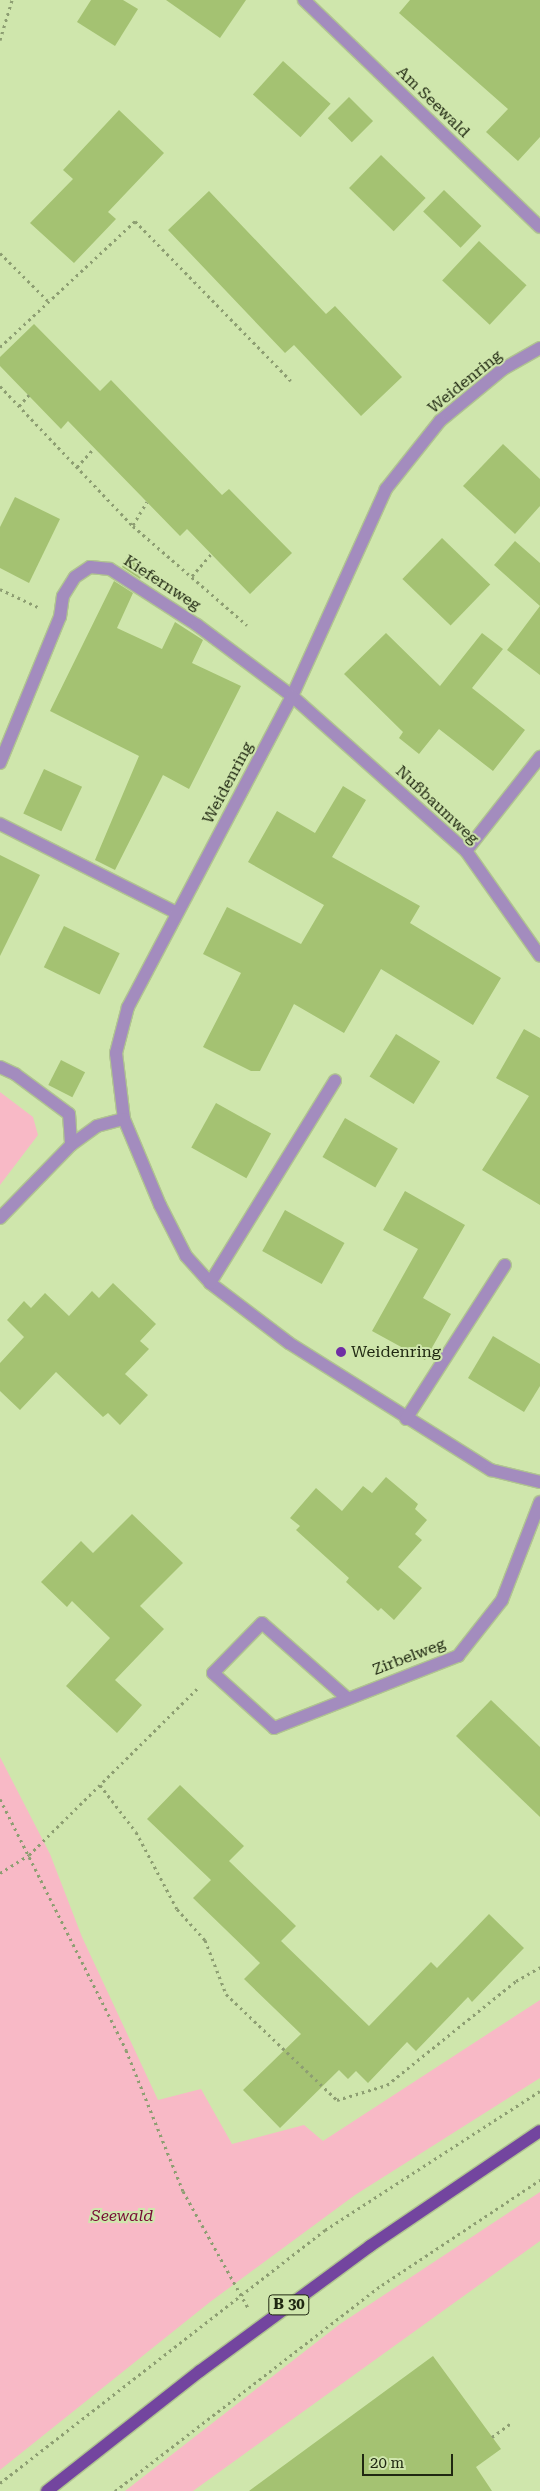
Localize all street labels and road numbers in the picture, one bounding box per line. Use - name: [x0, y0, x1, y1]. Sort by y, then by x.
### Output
- street label: Am Seewald: [392, 62, 474, 142]
- street label: Weidenring: [424, 346, 506, 418]
- street label: Kiefernweg: [120, 551, 204, 615]
- street label: Weidenring: [198, 739, 258, 827]
- street label: Nußbaumweg: [392, 762, 482, 848]
- street label: Zirbelweg: [370, 1634, 448, 1680]
- road number: B 30: [268, 2292, 310, 2318]

